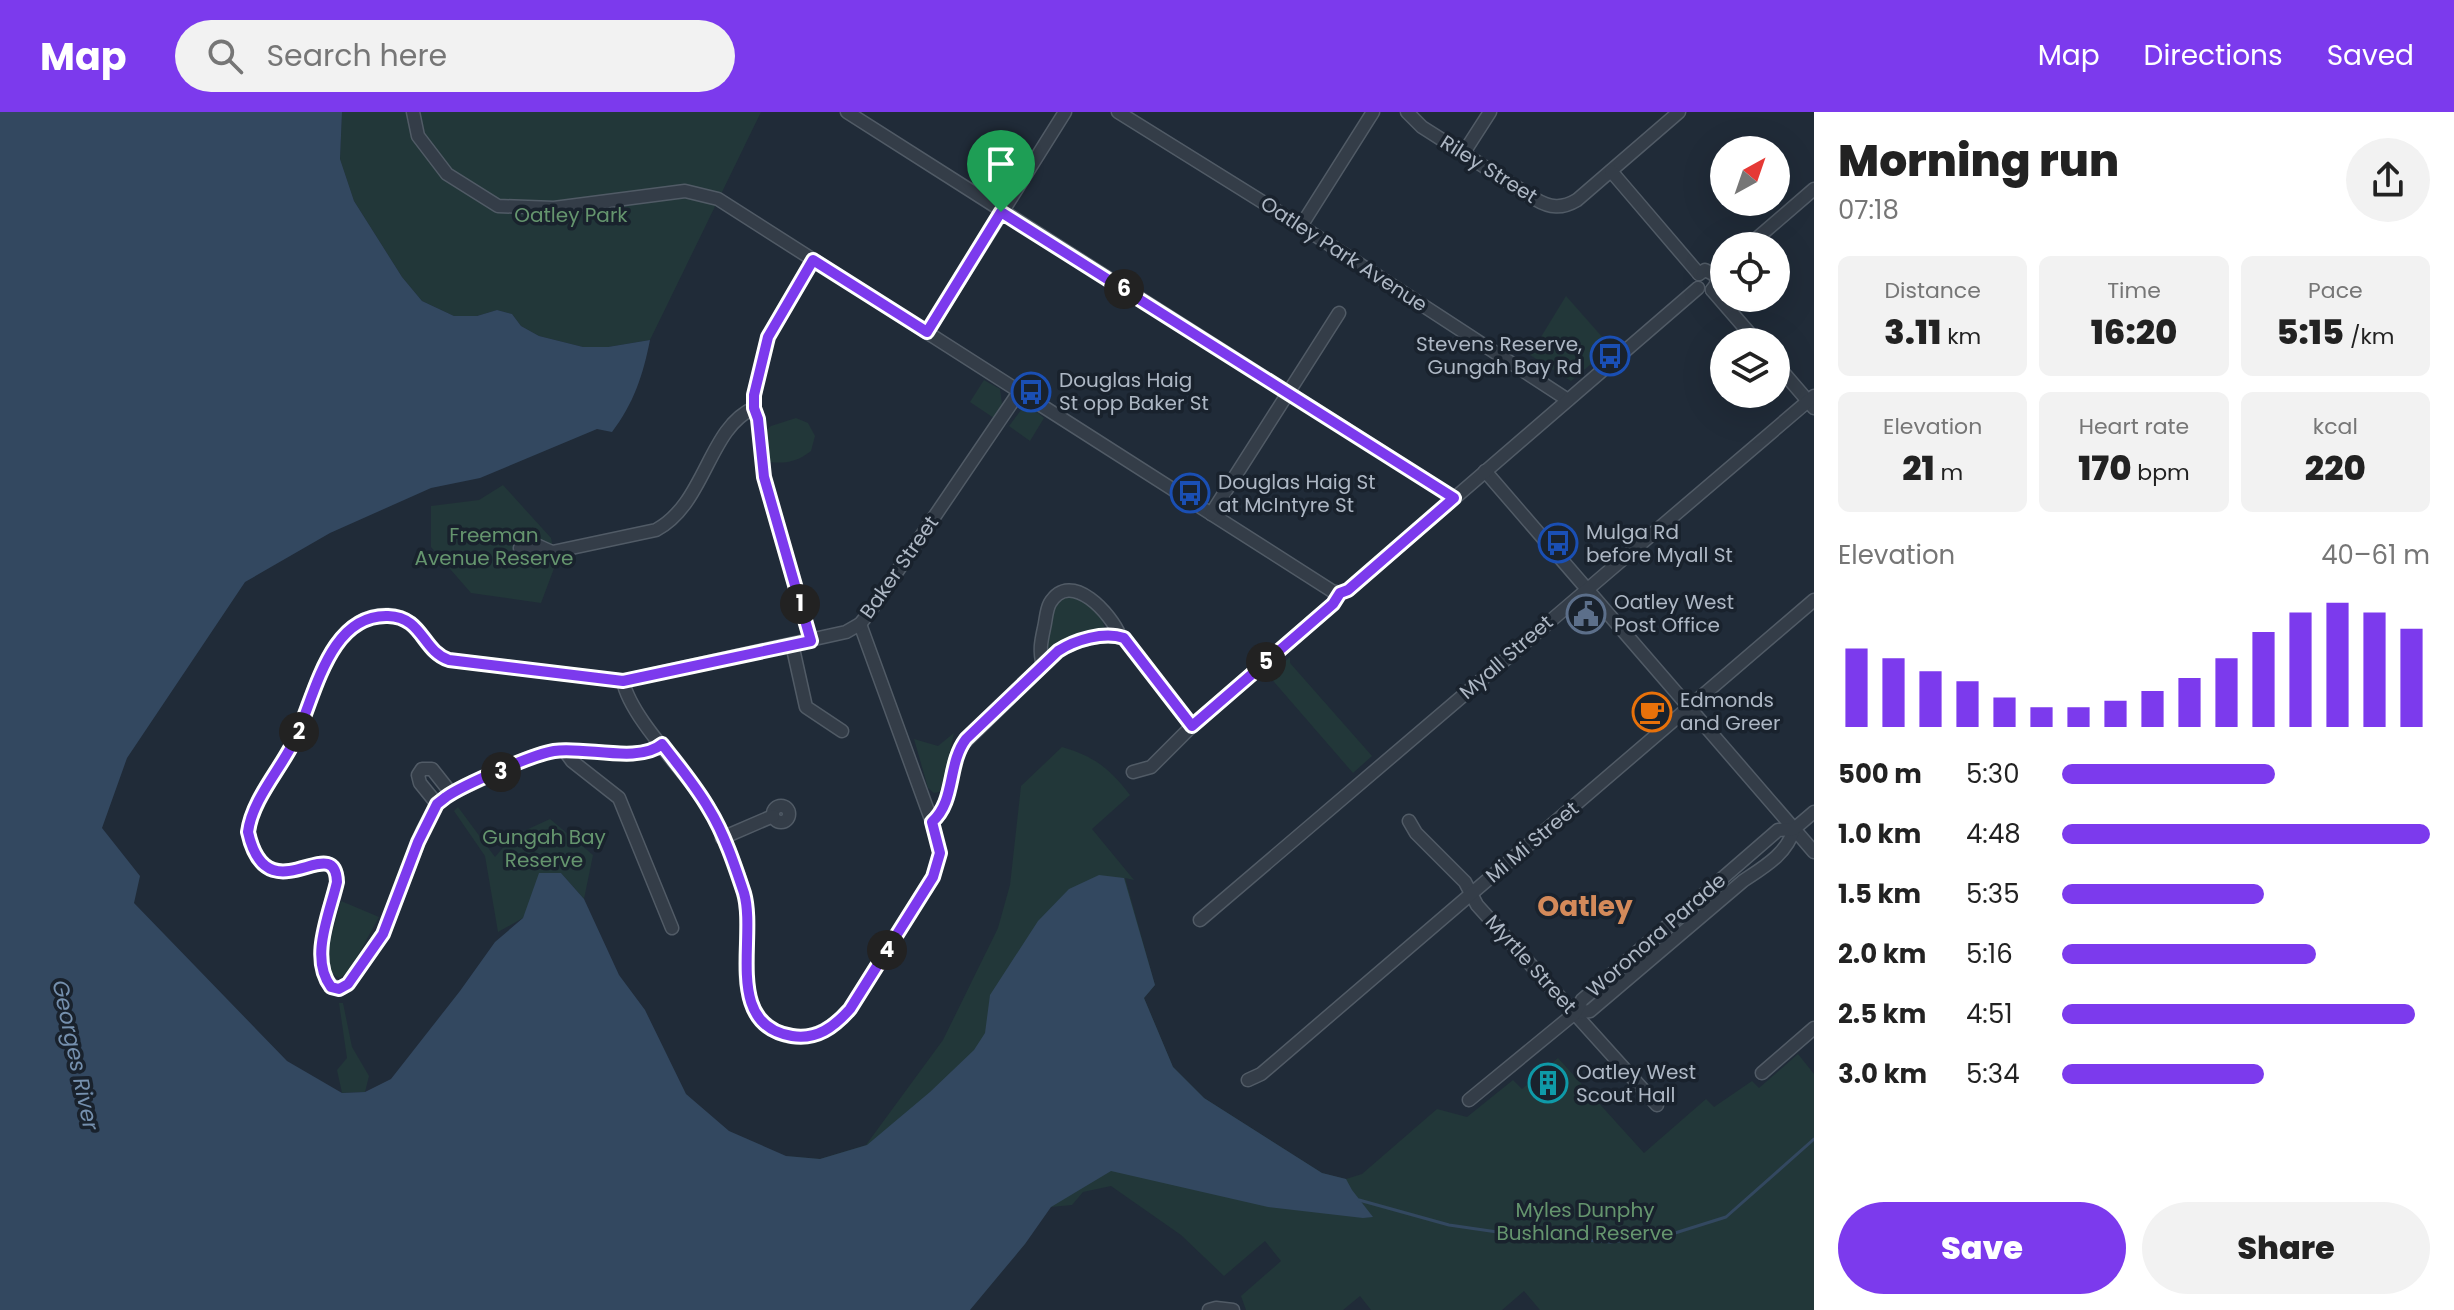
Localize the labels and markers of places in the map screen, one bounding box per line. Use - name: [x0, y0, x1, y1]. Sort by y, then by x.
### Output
- pin: [967, 130, 1035, 212]
- pin: 6: [1104, 269, 1144, 309]
- place label: Stevens Reserve, Gungah Bay Rd: [1416, 330, 1582, 381]
- bus stop icon: Stevens Reserve, Gungah Bay Rd: [1589, 335, 1631, 377]
- place label: Douglas Haig St opp Baker St: [1059, 366, 1209, 417]
- bus stop icon: Douglas Haig St opp Baker St: [1010, 371, 1052, 413]
- place label: Douglas Haig St at McIntyre St: [1218, 468, 1376, 519]
- bus stop icon: Douglas Haig St at McIntyre St: [1169, 472, 1211, 514]
- place label: Mulga Rd before Myall St: [1586, 518, 1733, 569]
- bus stop icon: Mulga Rd before Myall St: [1537, 522, 1579, 564]
- pin: 1: [780, 584, 820, 624]
- place label: Oatley West Post Office: [1614, 588, 1734, 639]
- public building icon: Oatley West Post Office: [1565, 593, 1607, 635]
- pin: 5: [1246, 642, 1286, 682]
- place label: Edmonds and Greer: [1680, 686, 1780, 737]
- cafe icon: Edmonds and Greer: [1631, 691, 1673, 733]
- pin: 2: [279, 712, 319, 752]
- pin: 3: [481, 752, 521, 792]
- pin: 4: [867, 930, 907, 970]
- place label: Oatley West Scout Hall: [1576, 1058, 1696, 1109]
- building icon: Oatley West Scout Hall: [1527, 1062, 1569, 1104]

